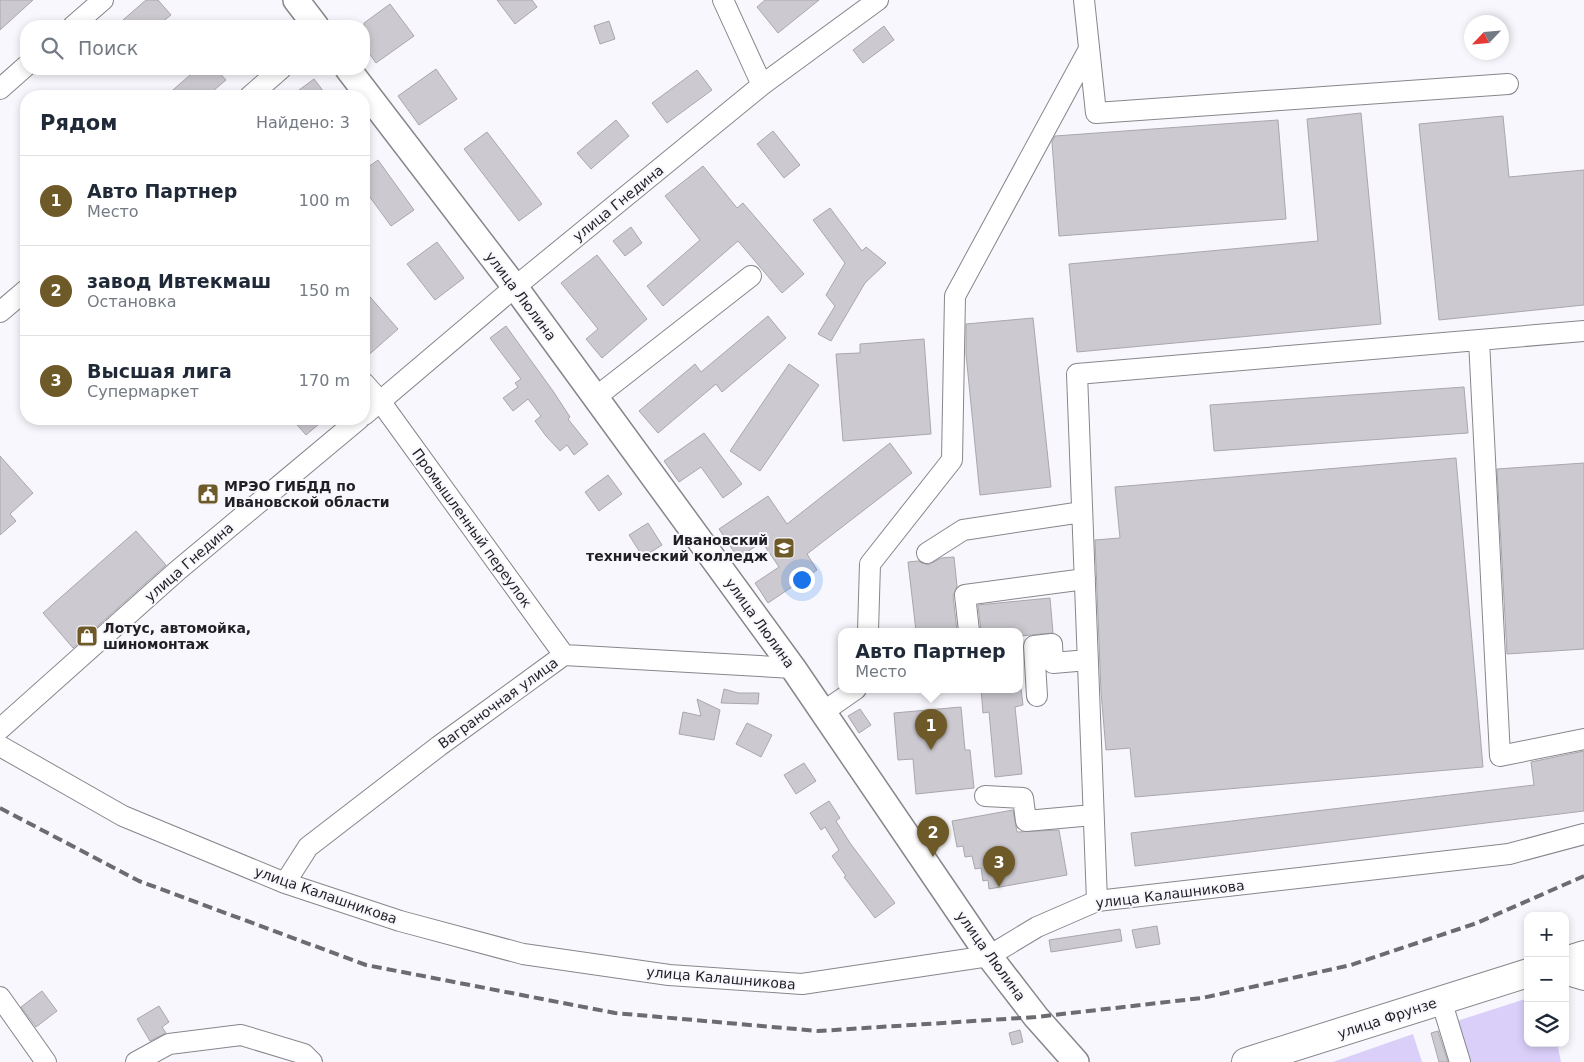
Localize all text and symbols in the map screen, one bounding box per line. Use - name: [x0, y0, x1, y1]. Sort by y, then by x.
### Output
- north arrow: [1464, 15, 1509, 60]
- search box: [20, 20, 370, 75]
- icon: search: [38, 34, 66, 62]
- text: Поиск: [78, 37, 138, 59]
- text: Рядом: [40, 111, 117, 135]
- text: Найдено: 3: [256, 113, 350, 132]
- street label: улица Гнедина: [570, 162, 666, 244]
- text: Авто Партнер: [87, 180, 237, 202]
- text: 1: [50, 191, 62, 210]
- text: 100 m: [299, 191, 350, 210]
- text: Место: [87, 202, 139, 221]
- street label: улица Люлина: [482, 248, 560, 344]
- text: завод Ивтекмаш: [87, 270, 271, 292]
- text: 2: [50, 281, 62, 300]
- text: 150 m: [299, 281, 350, 300]
- text: Остановка: [87, 292, 177, 311]
- text: Высшая лига: [87, 360, 232, 382]
- text: 3: [50, 371, 62, 390]
- text: 170 m: [299, 371, 350, 390]
- text: Супермаркет: [87, 382, 199, 401]
- street label: Промышленный переулок: [409, 445, 535, 611]
- place label: МРЭО ГИБДД по Ивановской области: [224, 478, 390, 510]
- public building icon: МРЭО ГИБДД по Ивановской области: [196, 482, 220, 506]
- street label: улица Гнедина: [142, 519, 236, 605]
- place label: Ивановский технический колледж: [586, 532, 768, 564]
- school or university icon: Ивановский технический колледж: [772, 536, 796, 560]
- your location: [789, 567, 815, 593]
- street label: улица Люлина: [722, 575, 798, 671]
- place label: Лотус, автомойка, шиномонтаж: [103, 620, 251, 652]
- shop icon: Лотус, автомойка, шиномонтаж: [75, 624, 99, 648]
- popup: [838, 628, 1023, 693]
- text: Авто Партнер: [855, 640, 1006, 662]
- street label: Ваграночная улица: [435, 654, 561, 752]
- text: Место: [855, 662, 907, 681]
- pin: 1: [915, 709, 947, 750]
- pin: 2: [917, 816, 949, 857]
- pin: 3: [983, 846, 1015, 887]
- street label: улица Калашникова: [253, 863, 399, 927]
- street label: улица Калашникова: [1095, 877, 1245, 911]
- street label: улица Люлина: [953, 908, 1029, 1004]
- map controls: [1524, 912, 1569, 1047]
- button: +: [1524, 912, 1569, 957]
- button: −: [1524, 957, 1569, 1002]
- street label: улица Калашникова: [646, 963, 796, 993]
- street label: улица Фрунзе: [1335, 994, 1439, 1042]
- button: layers: [1524, 1002, 1569, 1047]

